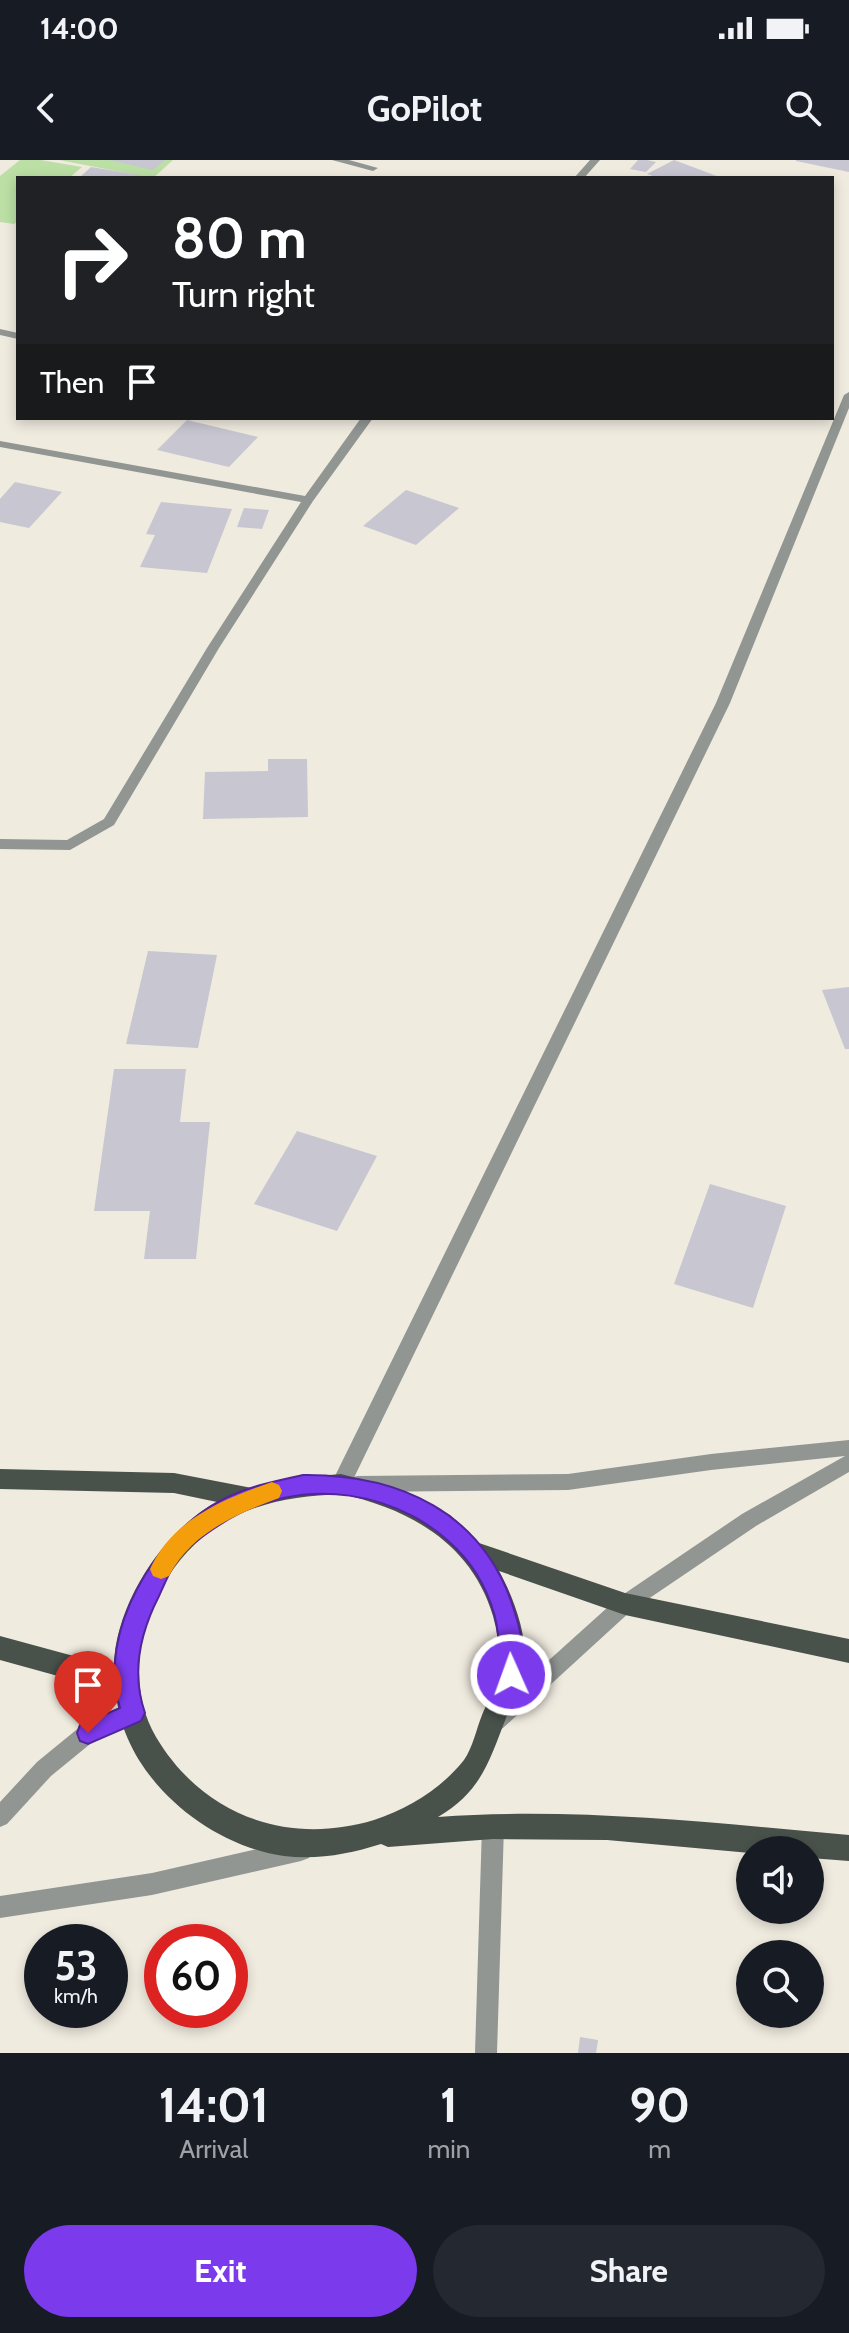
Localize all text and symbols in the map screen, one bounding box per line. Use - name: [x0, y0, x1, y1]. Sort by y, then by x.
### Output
- text: 14:00: [40, 10, 119, 47]
- icon: back: [24, 86, 68, 130]
- text: GoPilot: [367, 86, 482, 130]
- icon: search: [781, 86, 825, 130]
- text: 80 m: [172, 204, 307, 272]
- icon: right: [40, 208, 144, 312]
- text: Turn right: [172, 272, 315, 316]
- icon: arrive: [120, 360, 164, 404]
- text: Then: [40, 364, 104, 401]
- position arrow: [469, 1633, 553, 1717]
- pin: [54, 1651, 122, 1733]
- icon: arrive: [66, 1663, 110, 1707]
- map controls: [736, 1836, 824, 2028]
- button: sound: [736, 1836, 824, 1924]
- speed limit sign: 60: [144, 1924, 248, 2028]
- button: search: [736, 1940, 824, 2028]
- text: 53: [54, 1941, 98, 1990]
- text: km/h: [54, 1984, 98, 2008]
- text: 14:01: [159, 2076, 269, 2134]
- text: 1: [440, 2076, 458, 2134]
- text: 90: [629, 2076, 690, 2134]
- text: Arrival: [179, 2133, 248, 2165]
- text: min: [428, 2133, 470, 2165]
- text: m: [648, 2133, 671, 2165]
- button: Exit: [24, 2225, 417, 2317]
- button: Share: [433, 2225, 825, 2317]

